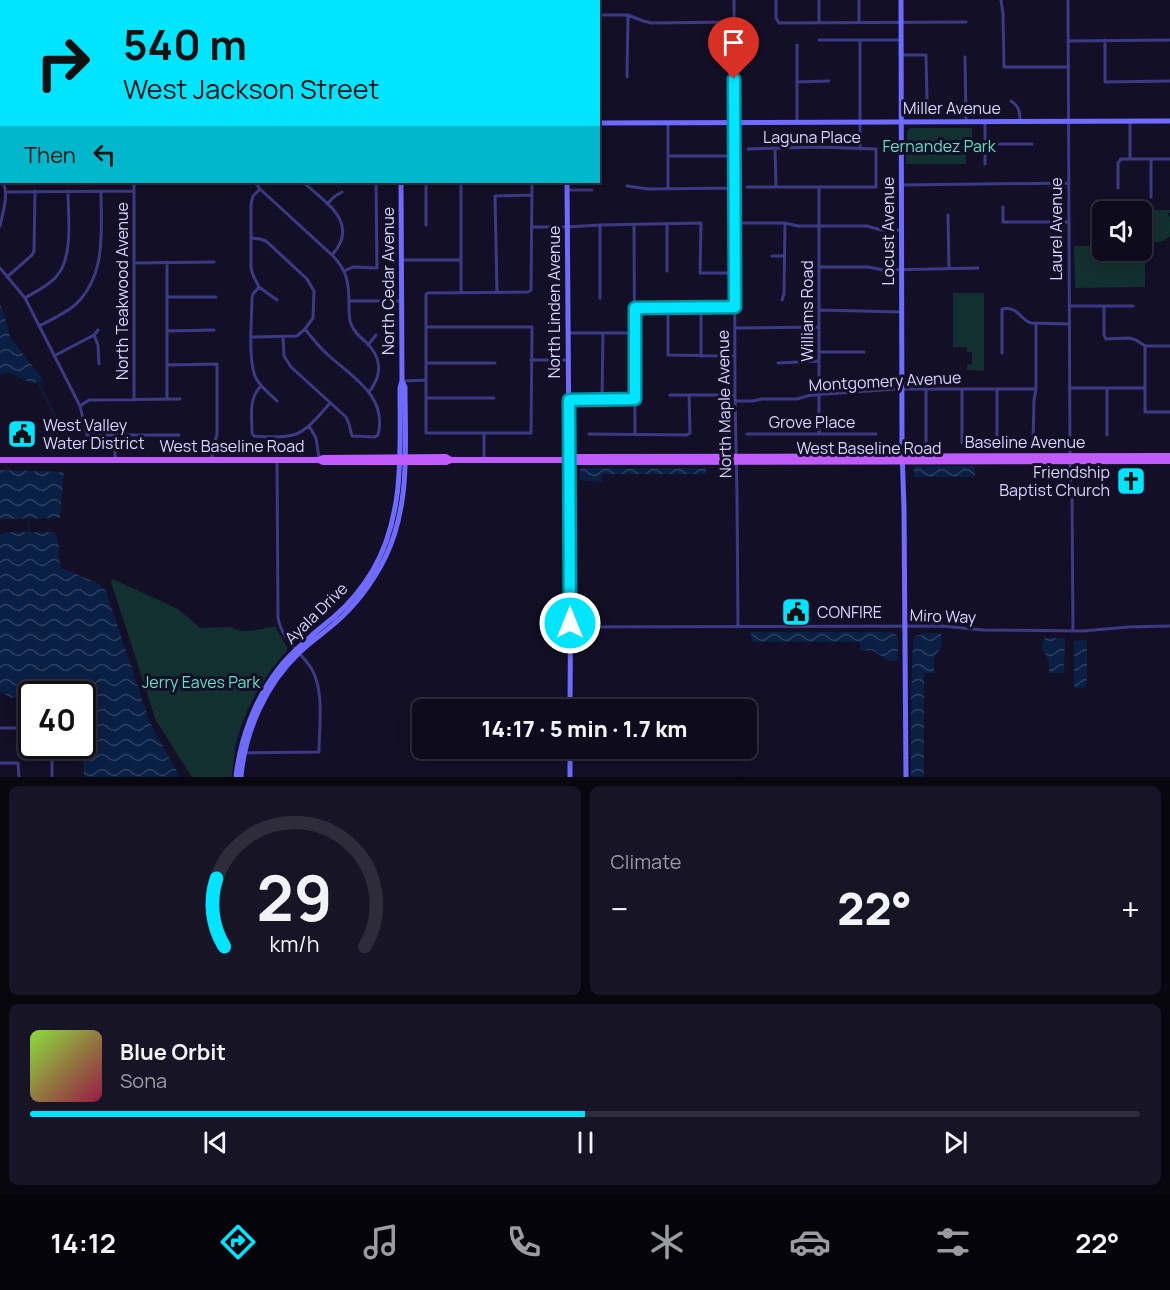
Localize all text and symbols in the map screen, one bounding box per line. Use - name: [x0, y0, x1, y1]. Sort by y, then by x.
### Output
- text: 540 m: [123, 15, 247, 73]
- pin: [708, 17, 759, 79]
- icon: right: [24, 24, 102, 102]
- icon: arrive: [717, 26, 750, 59]
- text: West Jackson Street: [123, 70, 379, 107]
- street label: Miller Avenue: [903, 97, 1001, 119]
- street label: Laguna Place: [763, 126, 861, 148]
- park label: Fernandez Park: [882, 135, 997, 157]
- icon: left: [88, 138, 121, 171]
- text: Then: [24, 140, 76, 170]
- street label: Locust Avenue: [877, 177, 899, 285]
- street label: Laurel Avenue: [1045, 177, 1067, 281]
- map controls: [1092, 201, 1152, 261]
- button: sound: [1092, 201, 1152, 261]
- street label: North Teakwood Avenue: [111, 202, 133, 380]
- street label: North Cedar Avenue: [377, 207, 399, 355]
- street label: North Linden Avenue: [543, 226, 565, 378]
- street label: Williams Road: [796, 260, 818, 362]
- street label: North Maple Avenue: [712, 330, 736, 478]
- street label: Montgomery Avenue: [808, 366, 962, 396]
- street label: Grove Place: [769, 411, 855, 433]
- place label: West Valley Water District: [43, 414, 145, 454]
- public building icon: West Valley Water District: [6, 418, 38, 450]
- street label: Baseline Avenue: [965, 431, 1085, 453]
- street label: West Baseline Road: [159, 435, 305, 457]
- street label: West Baseline Road: [796, 437, 942, 459]
- place label: Friendship Baptist Church: [999, 461, 1110, 501]
- church icon: Friendship Baptist Church: [1115, 465, 1147, 497]
- street label: Ayala Drive: [280, 577, 352, 649]
- position arrow: [538, 591, 602, 655]
- public building icon: CONFIRE: [780, 596, 812, 628]
- place label: CONFIRE: [817, 601, 882, 623]
- street label: Miro Way: [909, 604, 977, 628]
- park label: Jerry Eaves Park: [142, 671, 261, 693]
- speed limit sign: 40: [18, 681, 96, 759]
- text: 14:17 · 5 min · 1.7 km: [481, 714, 688, 744]
- text: Climate: [611, 848, 682, 875]
- text: 29: [257, 854, 333, 940]
- text: 22°: [837, 877, 912, 939]
- text: −: [611, 886, 628, 931]
- text: +: [1121, 886, 1140, 931]
- text: km/h: [270, 930, 320, 959]
- text: Blue Orbit: [120, 1037, 226, 1067]
- text: Sona: [120, 1067, 167, 1094]
- icon: previous: [199, 1126, 232, 1159]
- icon: pause: [569, 1126, 602, 1159]
- icon: next: [939, 1126, 972, 1159]
- icon: directions: [217, 1221, 259, 1263]
- icon: music: [360, 1221, 402, 1263]
- icon: phone: [503, 1221, 545, 1263]
- icon: climate: [646, 1221, 688, 1263]
- icon: car: [789, 1221, 831, 1263]
- icon: filters: [932, 1221, 974, 1263]
- text: 14:12: [51, 1224, 116, 1261]
- text: 22°: [1075, 1224, 1119, 1261]

